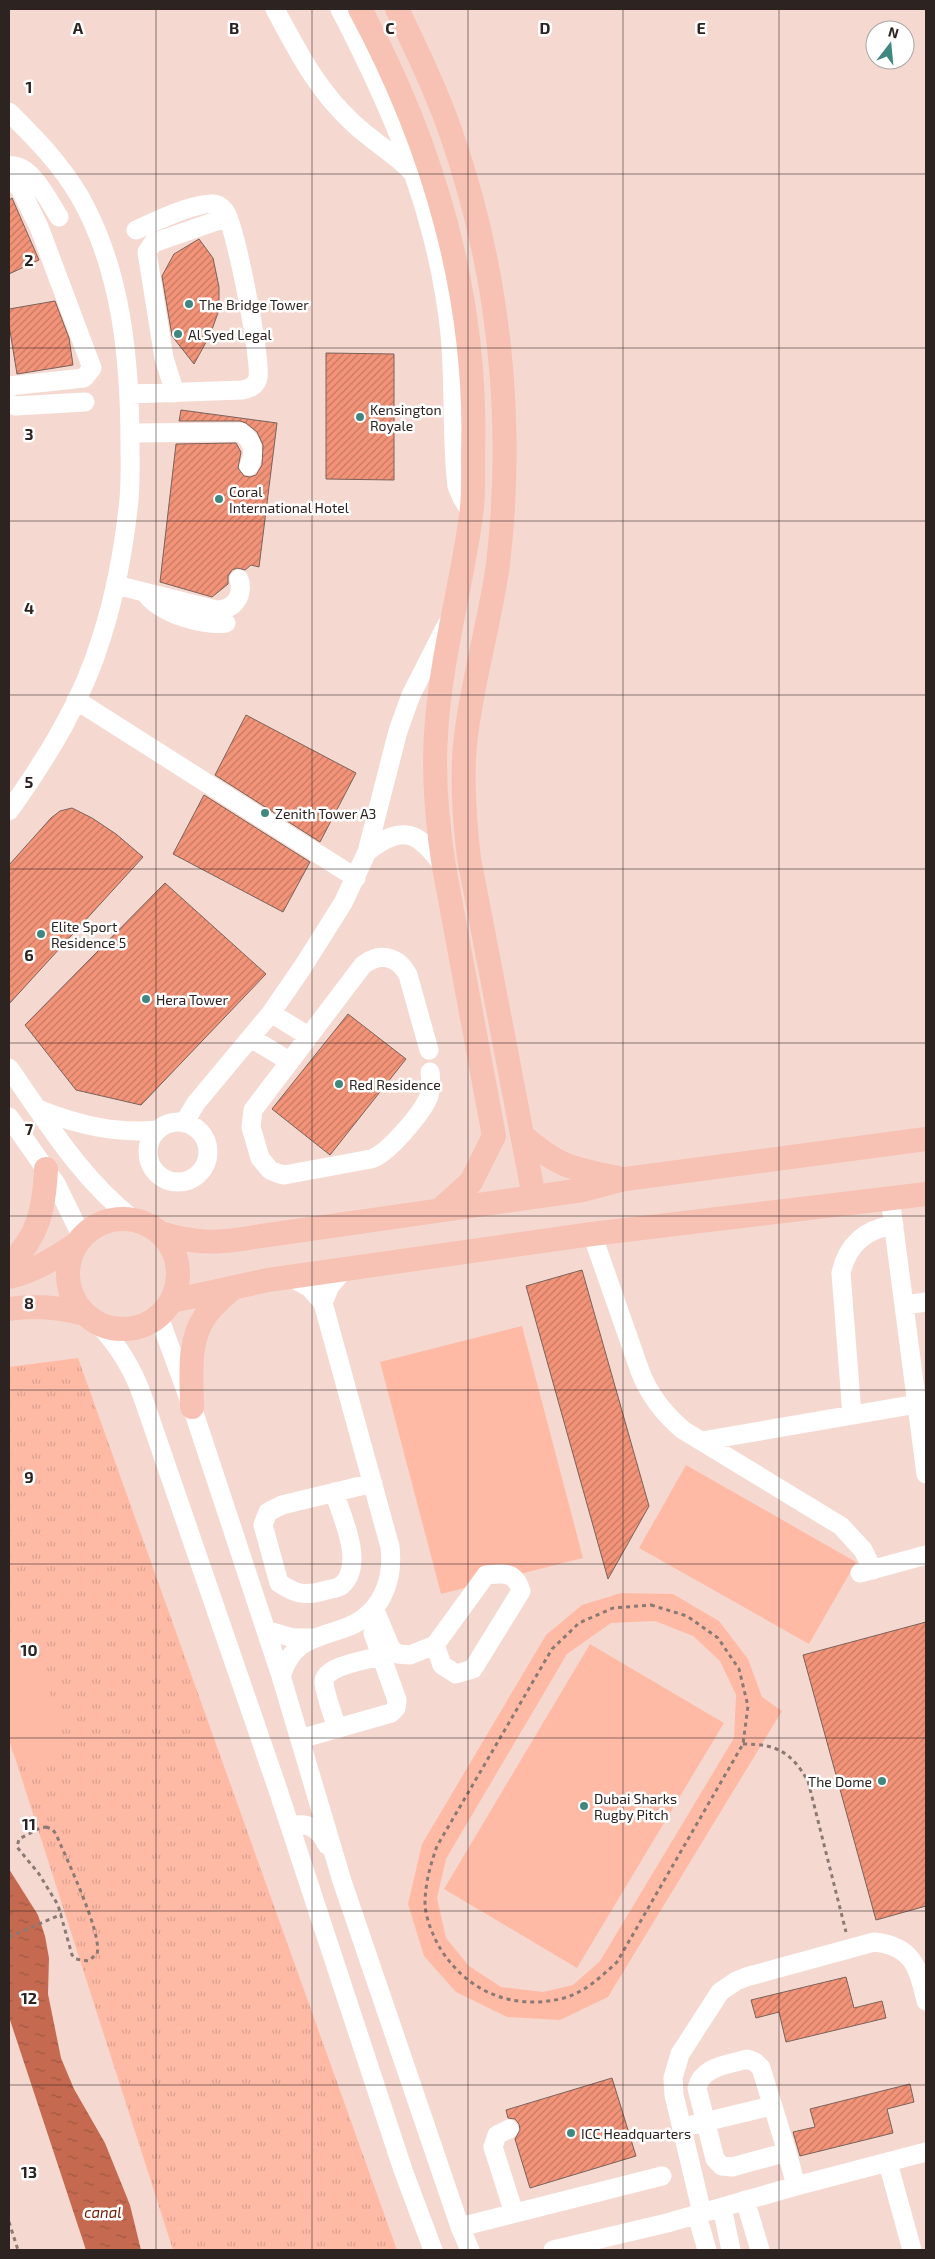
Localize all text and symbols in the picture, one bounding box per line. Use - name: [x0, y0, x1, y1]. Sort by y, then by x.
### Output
- text: A: [73, 18, 84, 37]
- text: B: [229, 18, 239, 37]
- text: C: [385, 18, 395, 37]
- text: D: [540, 18, 551, 37]
- text: E: [696, 18, 706, 37]
- north arrow: [865, 20, 915, 70]
- text: N: [887, 22, 901, 42]
- text: 1: [26, 77, 32, 96]
- text: 2: [24, 250, 34, 269]
- place label: The Bridge Tower: [199, 296, 309, 313]
- marker: The Bridge Tower: [183, 298, 195, 310]
- place label: Al Syed Legal: [188, 326, 272, 343]
- marker: Al Syed Legal: [172, 328, 184, 340]
- place label: Kensington Royale: [370, 401, 442, 434]
- marker: Kensington Royale: [354, 411, 366, 423]
- text: 3: [24, 424, 34, 443]
- place label: Coral International Hotel: [229, 483, 350, 516]
- marker: Coral International Hotel: [213, 493, 225, 505]
- text: 4: [24, 598, 34, 617]
- text: 5: [25, 772, 34, 791]
- place label: Zenith Tower A3: [275, 805, 376, 822]
- marker: Zenith Tower A3: [259, 807, 271, 819]
- place label: Elite Sport Residence 5: [51, 918, 126, 951]
- marker: Elite Sport Residence 5: [35, 928, 47, 940]
- text: 6: [24, 945, 34, 964]
- place label: Hera Tower: [156, 991, 228, 1008]
- marker: Hera Tower: [140, 993, 152, 1005]
- place label: Red Residence: [349, 1076, 441, 1093]
- marker: Red Residence: [333, 1078, 345, 1090]
- text: 7: [25, 1119, 34, 1138]
- text: 8: [24, 1293, 34, 1312]
- text: 9: [24, 1467, 34, 1486]
- text: 10: [20, 1640, 38, 1659]
- place label: The Dome: [808, 1773, 872, 1790]
- marker: The Dome: [876, 1775, 888, 1787]
- place label: Dubai Sharks Rugby Pitch: [594, 1790, 677, 1823]
- marker: Dubai Sharks Rugby Pitch: [578, 1800, 590, 1812]
- text: 11: [22, 1814, 36, 1833]
- text: 12: [21, 1988, 37, 2007]
- place label: ICC Headquarters: [581, 2125, 691, 2142]
- marker: ICC Headquarters: [565, 2127, 577, 2139]
- text: 13: [21, 2162, 37, 2181]
- water label: canal: [84, 2203, 122, 2221]

